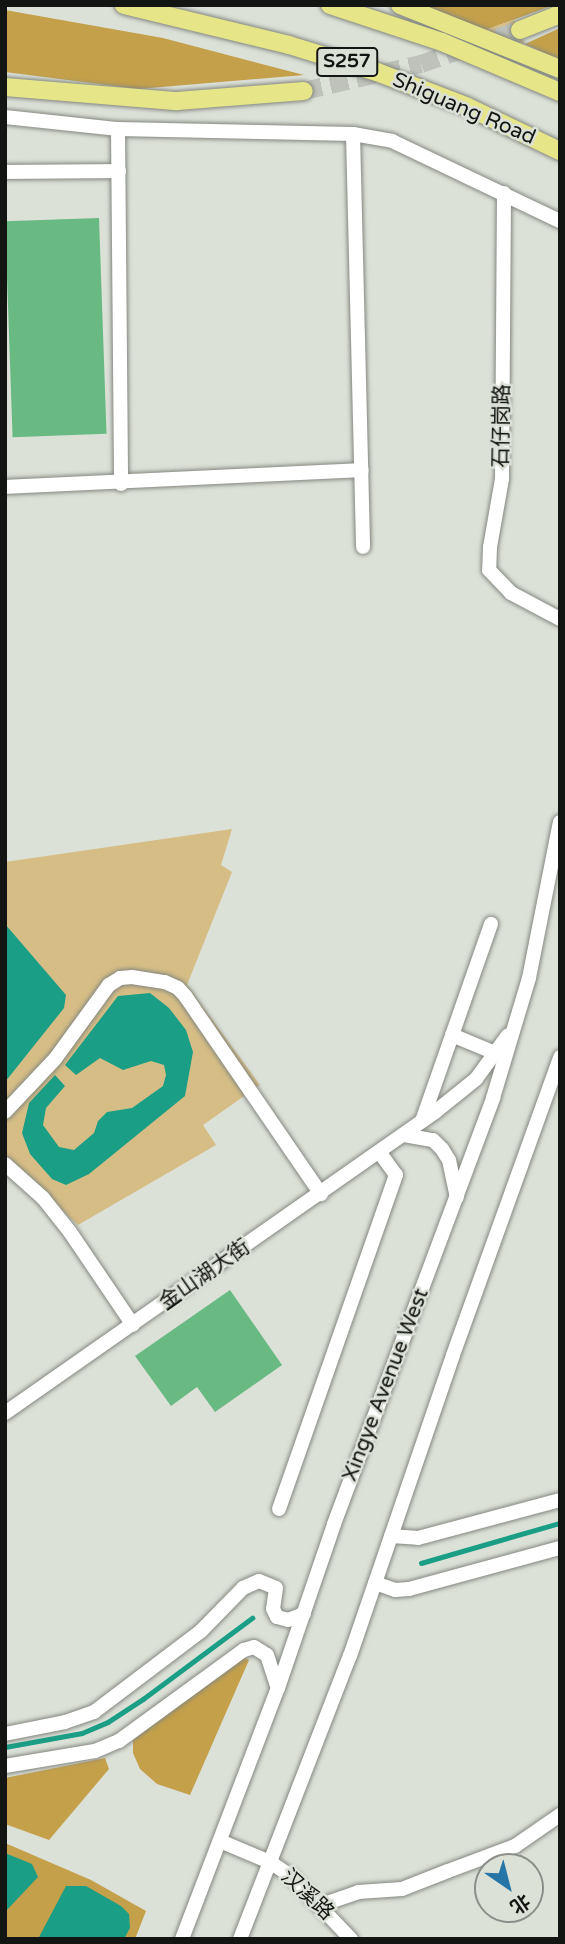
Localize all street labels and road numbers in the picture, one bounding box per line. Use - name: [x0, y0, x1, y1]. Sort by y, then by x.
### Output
- road number: S257: [316, 46, 378, 78]
- street label: Shiguang Road: [389, 68, 539, 150]
- street label: 石仔岗路: [489, 384, 515, 468]
- street label: 金山湖大街: [155, 1235, 255, 1315]
- street label: Xingye Avenue West: [338, 1285, 434, 1485]
- street label: 汉溪路: [275, 1864, 339, 1926]

